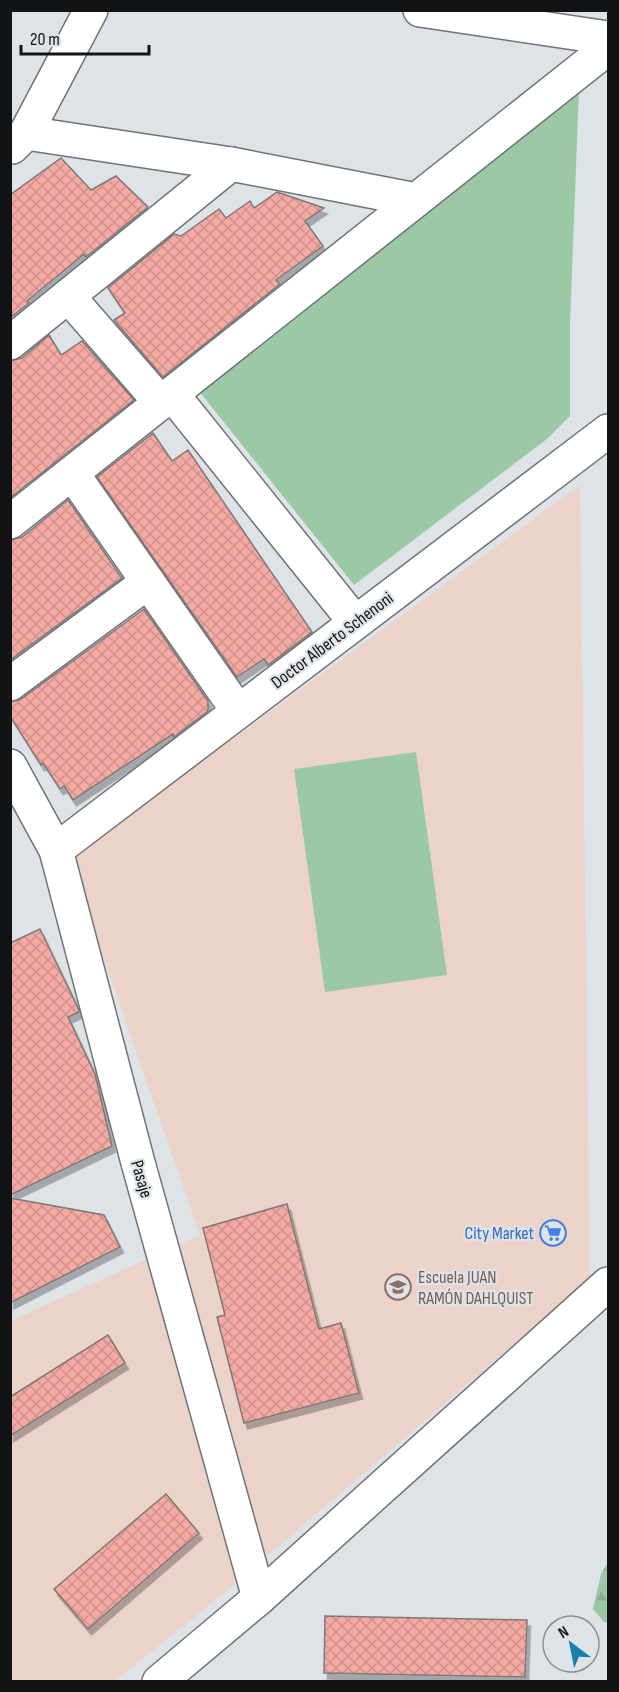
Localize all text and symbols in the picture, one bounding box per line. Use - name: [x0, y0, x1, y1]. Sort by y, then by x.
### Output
- scale bar: [21, 18, 148, 56]
- text: 20 m: [30, 29, 60, 50]
- street label: Doctor Alberto Schenoni: [267, 588, 397, 693]
- street label: Pasaje: [126, 1158, 157, 1200]
- supermarket icon: City Market: [538, 1218, 568, 1248]
- place label: City Market: [465, 1223, 535, 1244]
- place label: Escuela JUAN RAMÓN DAHLQUIST: [418, 1267, 534, 1309]
- school or university icon: Escuela JUAN RAMÓN DAHLQUIST: [383, 1272, 413, 1302]
- north arrow: [541, 1614, 601, 1674]
- text: N: [555, 1622, 573, 1643]

